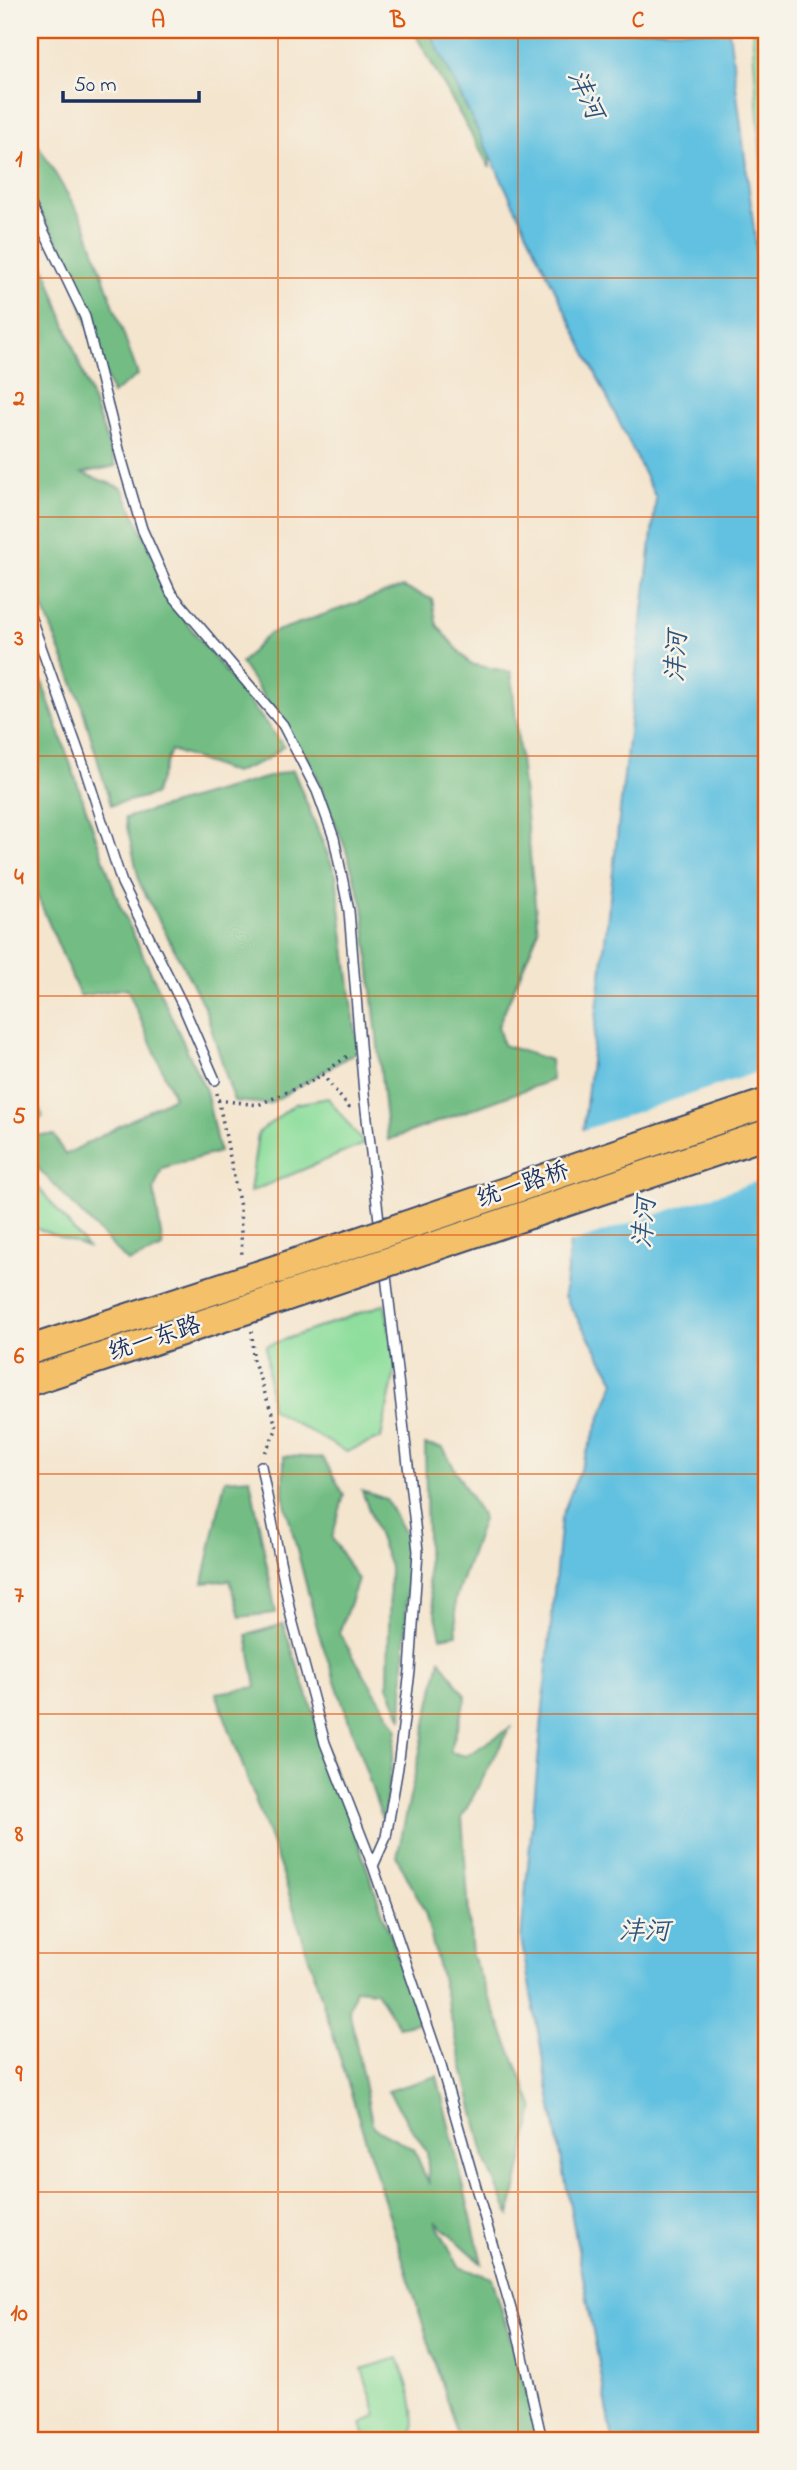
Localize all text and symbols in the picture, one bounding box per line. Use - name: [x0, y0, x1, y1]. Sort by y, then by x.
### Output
- text: A: [151, 5, 165, 38]
- text: B: [389, 5, 406, 38]
- text: C: [632, 5, 645, 38]
- scale bar: [63, 60, 200, 104]
- water label: 沣河: [556, 63, 614, 130]
- text: 50 m: [74, 71, 117, 101]
- text: 1: [15, 144, 23, 177]
- text: 2: [12, 383, 25, 416]
- text: 3: [13, 623, 24, 656]
- water label: 沣河: [658, 626, 699, 684]
- text: 4: [14, 862, 24, 895]
- text: 5: [12, 1101, 26, 1134]
- street label: 统一路桥: [472, 1154, 574, 1218]
- water label: 沣河: [625, 1191, 668, 1251]
- street label: 统一东路: [104, 1309, 206, 1371]
- text: 6: [14, 1341, 25, 1374]
- text: 7: [14, 1580, 24, 1613]
- text: 8: [14, 1819, 24, 1852]
- water label: 沣河: [618, 1914, 674, 1952]
- text: 9: [15, 2059, 24, 2092]
- text: 10: [10, 2298, 28, 2331]

